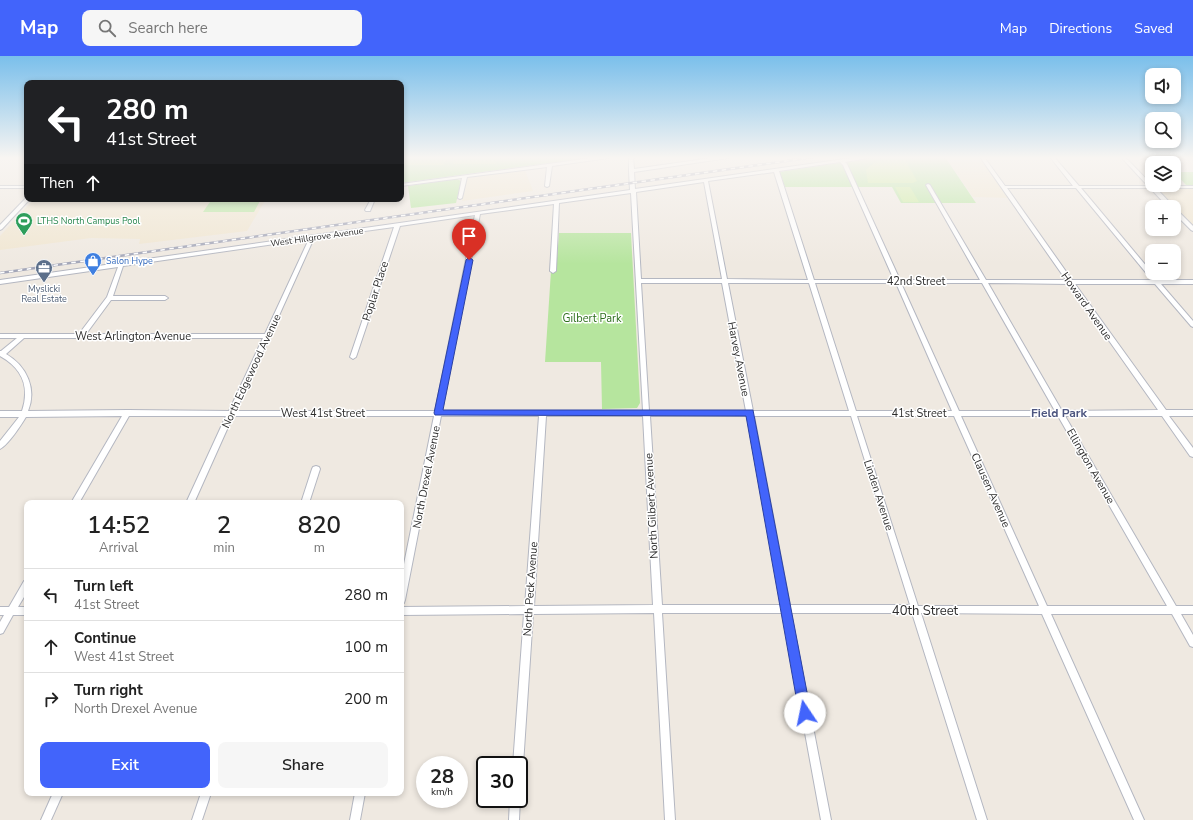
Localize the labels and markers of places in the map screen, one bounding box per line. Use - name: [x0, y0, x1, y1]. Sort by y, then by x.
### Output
- sports icon: LTHS North Campus Pool: [14, 211, 34, 236]
- place label: LTHS North Campus Pool: [37, 215, 140, 227]
- pin: [452, 219, 486, 260]
- shop icon: Salon Hype: [83, 251, 103, 276]
- place label: Salon Hype: [106, 255, 153, 267]
- office icon: Myslicki Real Estate: [34, 258, 54, 283]
- place label: Myslicki Real Estate: [21, 283, 67, 305]

